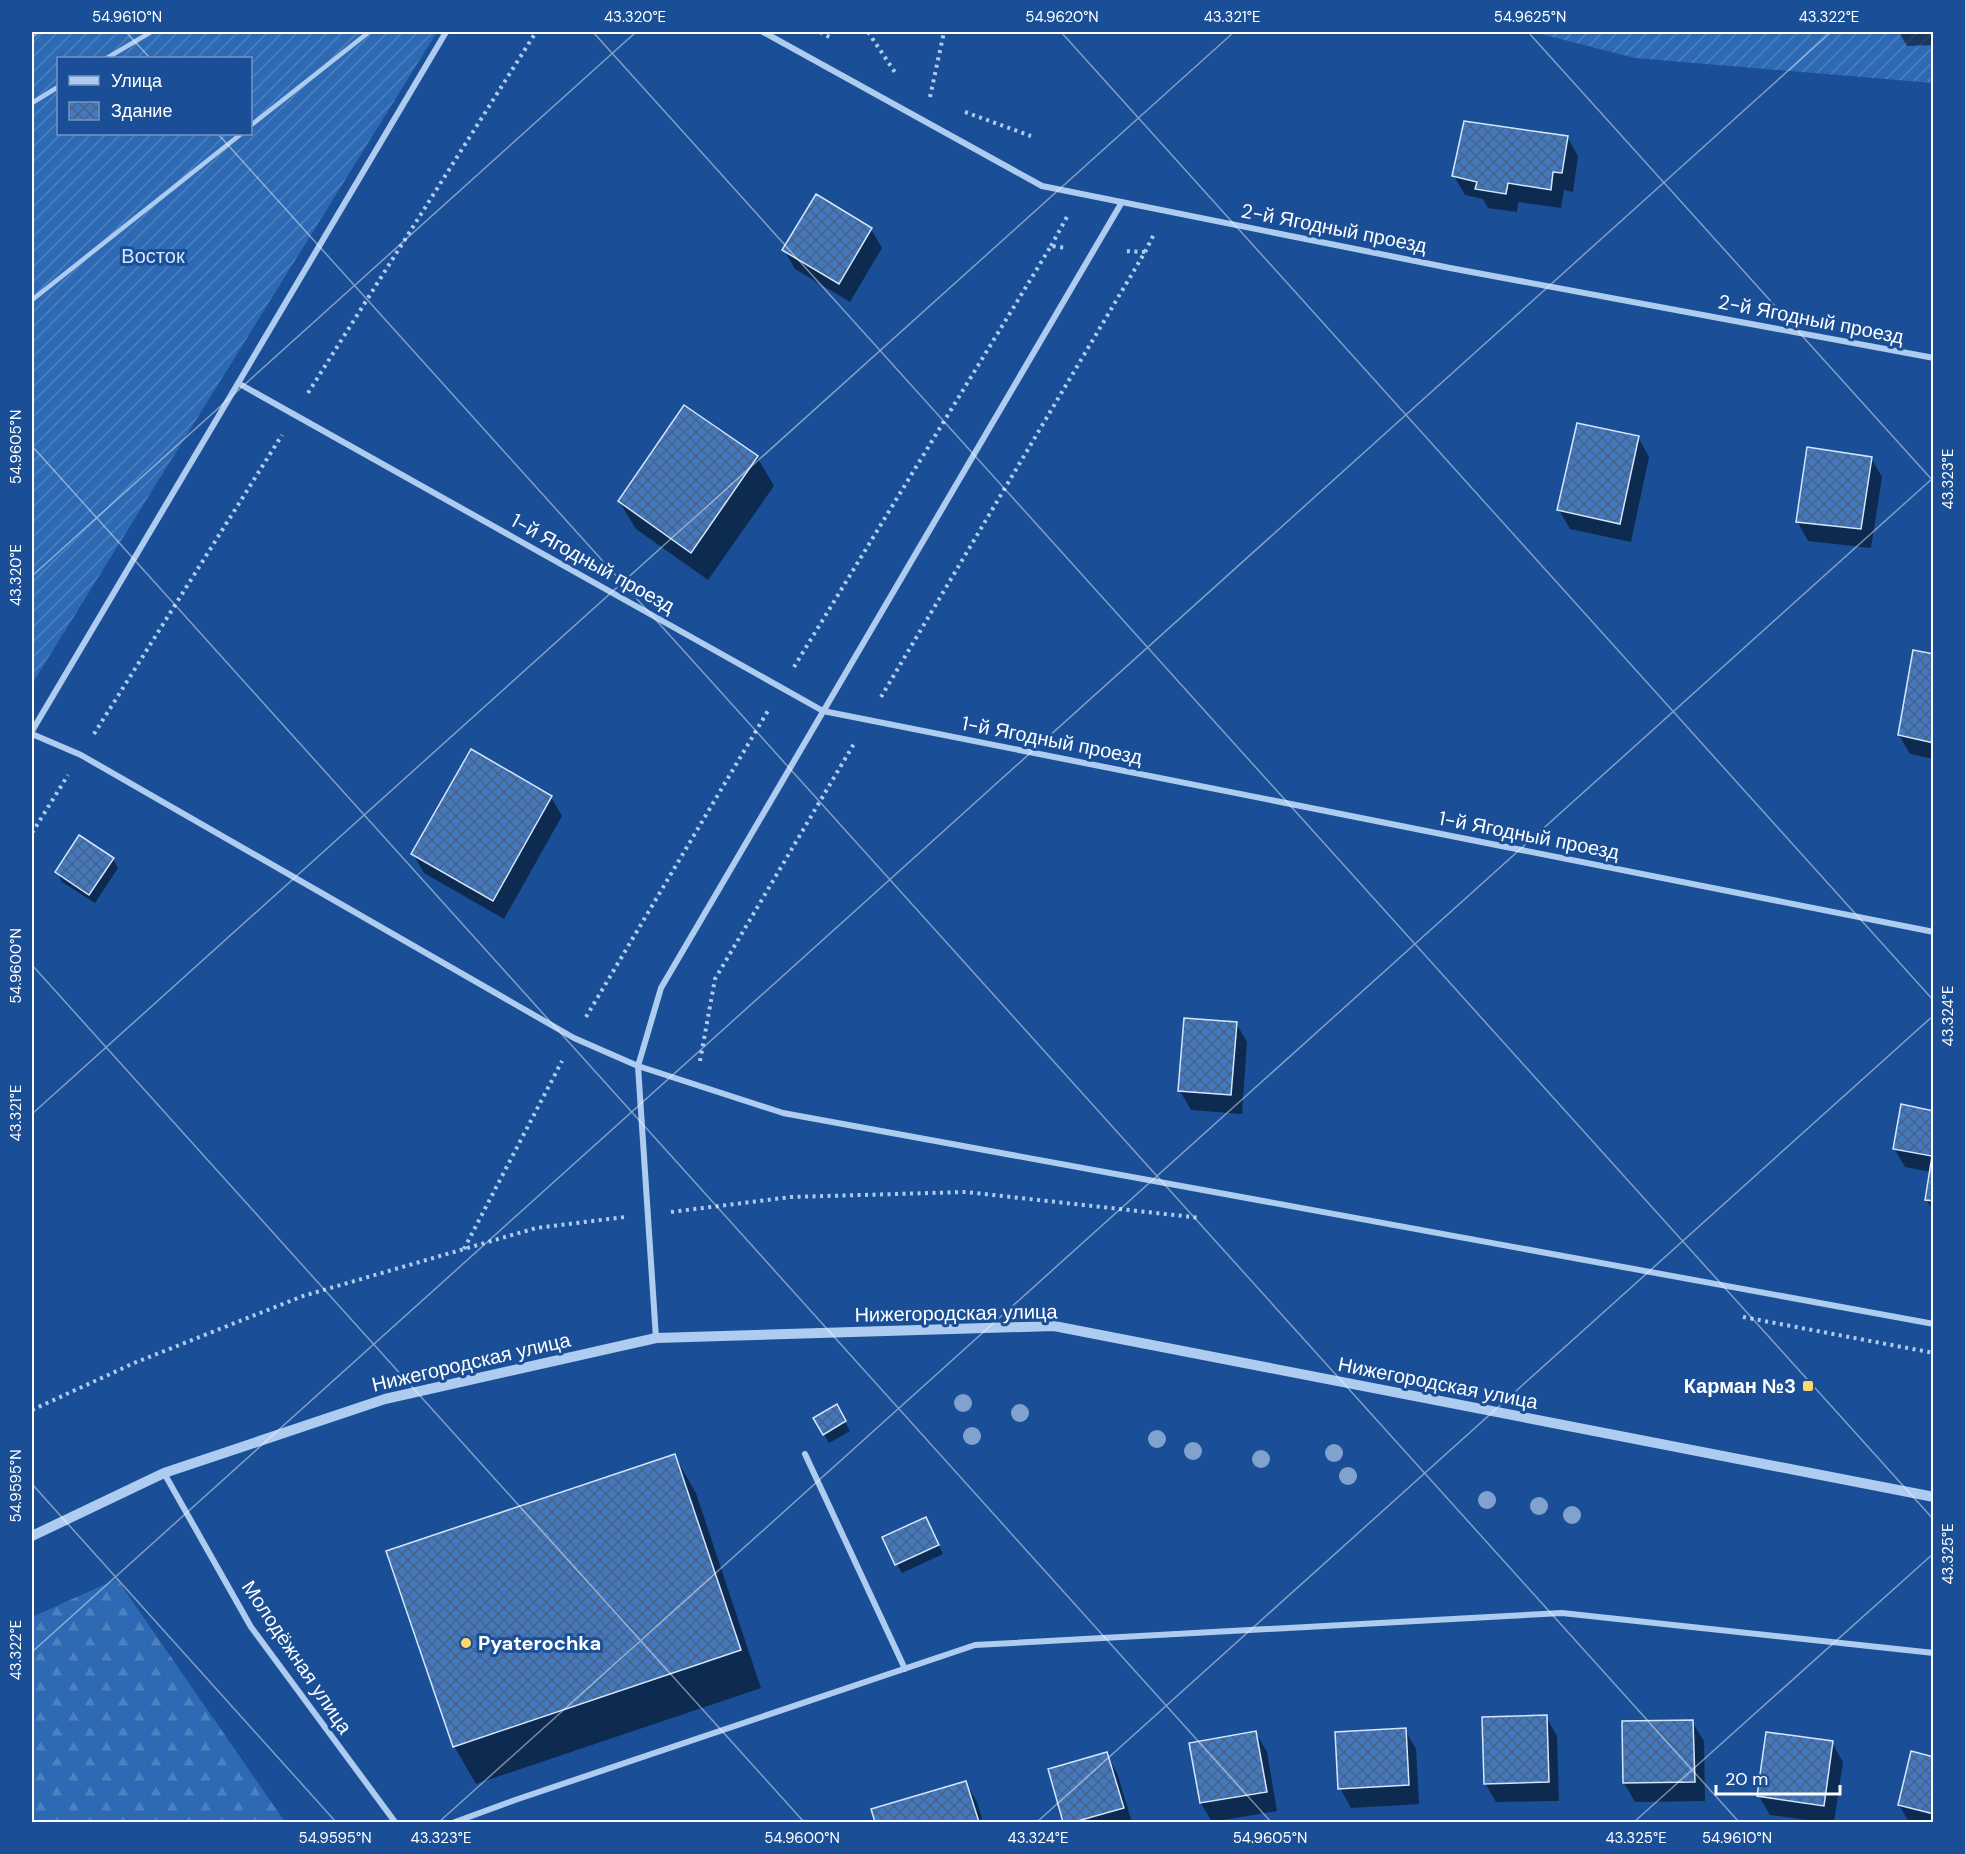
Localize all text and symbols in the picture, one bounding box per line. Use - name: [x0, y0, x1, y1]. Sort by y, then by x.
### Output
- text: 54.9610°N: [92, 7, 162, 27]
- text: 43.320°E: [604, 7, 666, 27]
- text: 54.9620°N: [1025, 7, 1099, 27]
- text: 43.321°E: [1204, 7, 1260, 27]
- text: 54.9625°N: [1494, 7, 1566, 27]
- text: 43.322°E: [1799, 7, 1859, 27]
- legend: [57, 57, 252, 135]
- text: Улица: [111, 69, 163, 93]
- text: Здание: [111, 99, 172, 123]
- street label: 2-й Ягодный проезд: [1239, 197, 1429, 259]
- park label: Восток: [121, 243, 185, 269]
- street label: 2-й Ягодный проезд: [1716, 288, 1906, 350]
- text: 54.9605°N: [6, 410, 26, 484]
- text: 43.323°E: [1938, 449, 1958, 509]
- street label: 1-й Ягодный проезд: [507, 507, 680, 619]
- text: 43.320°E: [6, 544, 26, 606]
- street label: 1-й Ягодный проезд: [960, 710, 1145, 770]
- street label: 1-й Ягодный проезд: [1437, 805, 1622, 865]
- text: 54.9600°N: [6, 928, 26, 1004]
- text: 43.324°E: [1938, 986, 1958, 1046]
- text: 43.321°E: [6, 1085, 26, 1141]
- street label: Нижегородская улица: [854, 1298, 1059, 1328]
- street label: Нижегородская улица: [369, 1326, 574, 1398]
- street label: Нижегородская улица: [1336, 1351, 1541, 1415]
- place label: Карман №3: [1684, 1373, 1796, 1399]
- marker: Карман №3: [1801, 1379, 1815, 1393]
- text: 54.9595°N: [6, 1450, 26, 1523]
- text: 43.325°E: [1938, 1523, 1958, 1585]
- street label: Молодёжная улица: [236, 1575, 358, 1739]
- text: 43.322°E: [6, 1620, 26, 1680]
- place label: Pyaterochka: [478, 1630, 601, 1656]
- marker: Pyaterochka: [459, 1636, 473, 1650]
- scale bar: [1716, 1758, 1840, 1796]
- text: 20 m: [1725, 1767, 1768, 1791]
- text: 54.9595°N: [299, 1828, 372, 1848]
- text: 43.323°E: [411, 1828, 471, 1848]
- text: 54.9600°N: [764, 1828, 840, 1848]
- text: 43.324°E: [1008, 1828, 1068, 1848]
- text: 54.9605°N: [1233, 1828, 1307, 1848]
- text: 43.325°E: [1605, 1828, 1667, 1848]
- text: 54.9610°N: [1702, 1828, 1772, 1848]

